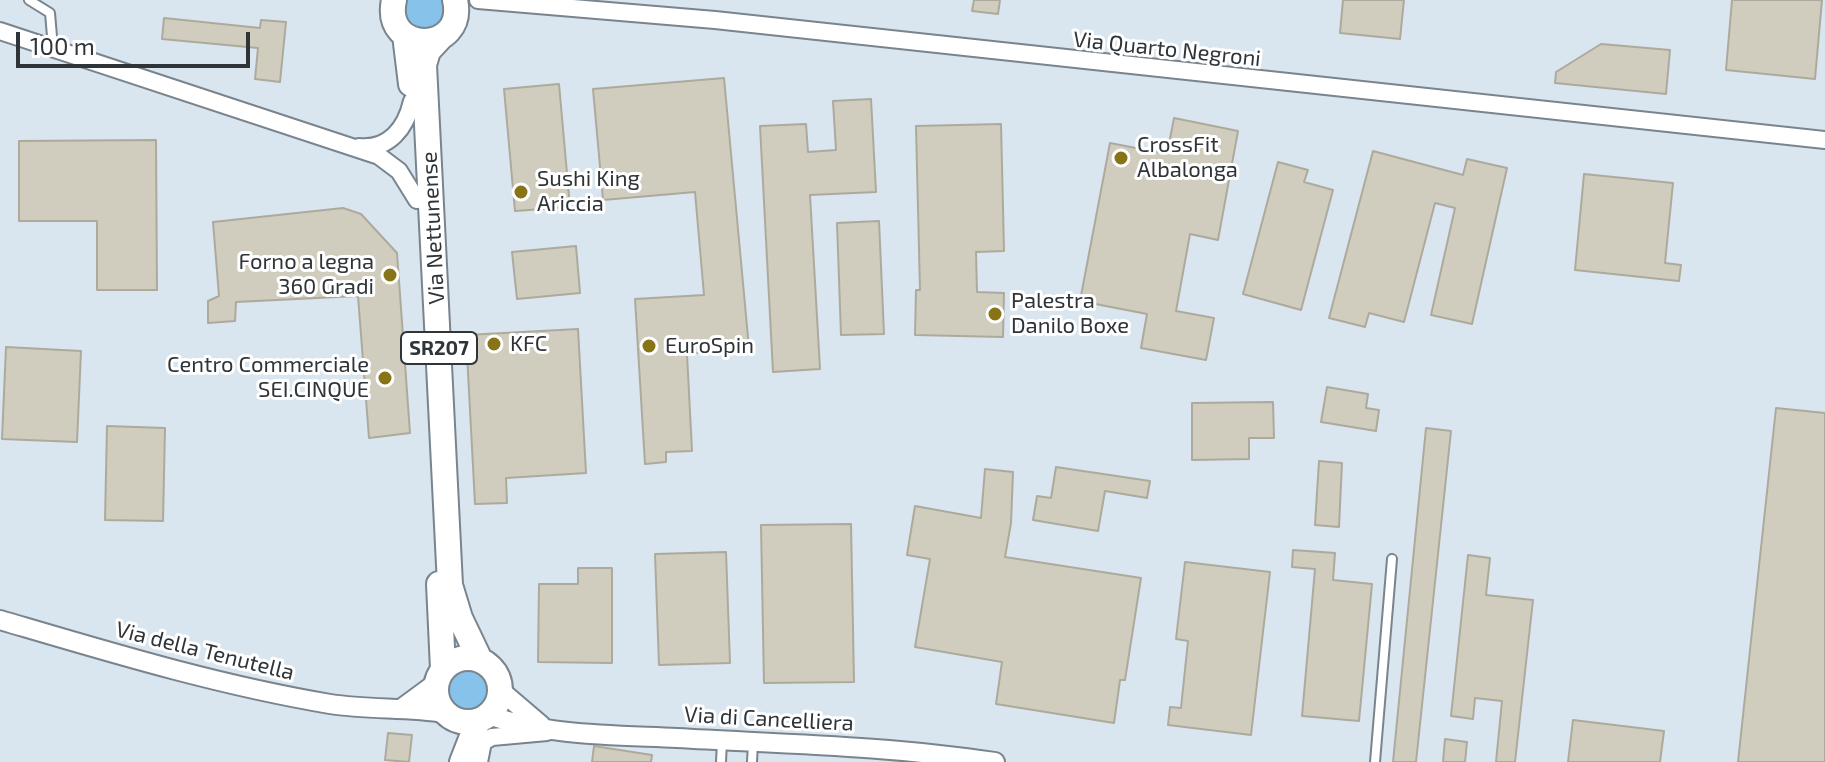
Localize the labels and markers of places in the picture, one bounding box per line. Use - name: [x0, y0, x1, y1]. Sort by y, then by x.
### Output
- place label: CrossFit Albalonga: [1137, 132, 1238, 184]
- marker: CrossFit Albalonga: [1112, 149, 1130, 167]
- place label: Sushi King Ariccia: [537, 166, 640, 218]
- marker: Sushi King Ariccia: [512, 183, 530, 201]
- place label: Forno a legna 360 Gradi: [239, 249, 374, 300]
- marker: Forno a legna 360 Gradi: [381, 266, 399, 284]
- place label: Palestra Danilo Boxe: [1011, 288, 1129, 340]
- marker: Palestra Danilo Boxe: [986, 305, 1004, 323]
- place label: KFC: [510, 331, 547, 357]
- place label: EuroSpin: [665, 333, 754, 359]
- marker: KFC: [485, 335, 503, 353]
- marker: EuroSpin: [640, 337, 658, 355]
- place label: Centro Commerciale SEI.CINQUE: [167, 352, 369, 404]
- marker: Centro Commerciale SEI.CINQUE: [376, 369, 394, 387]

